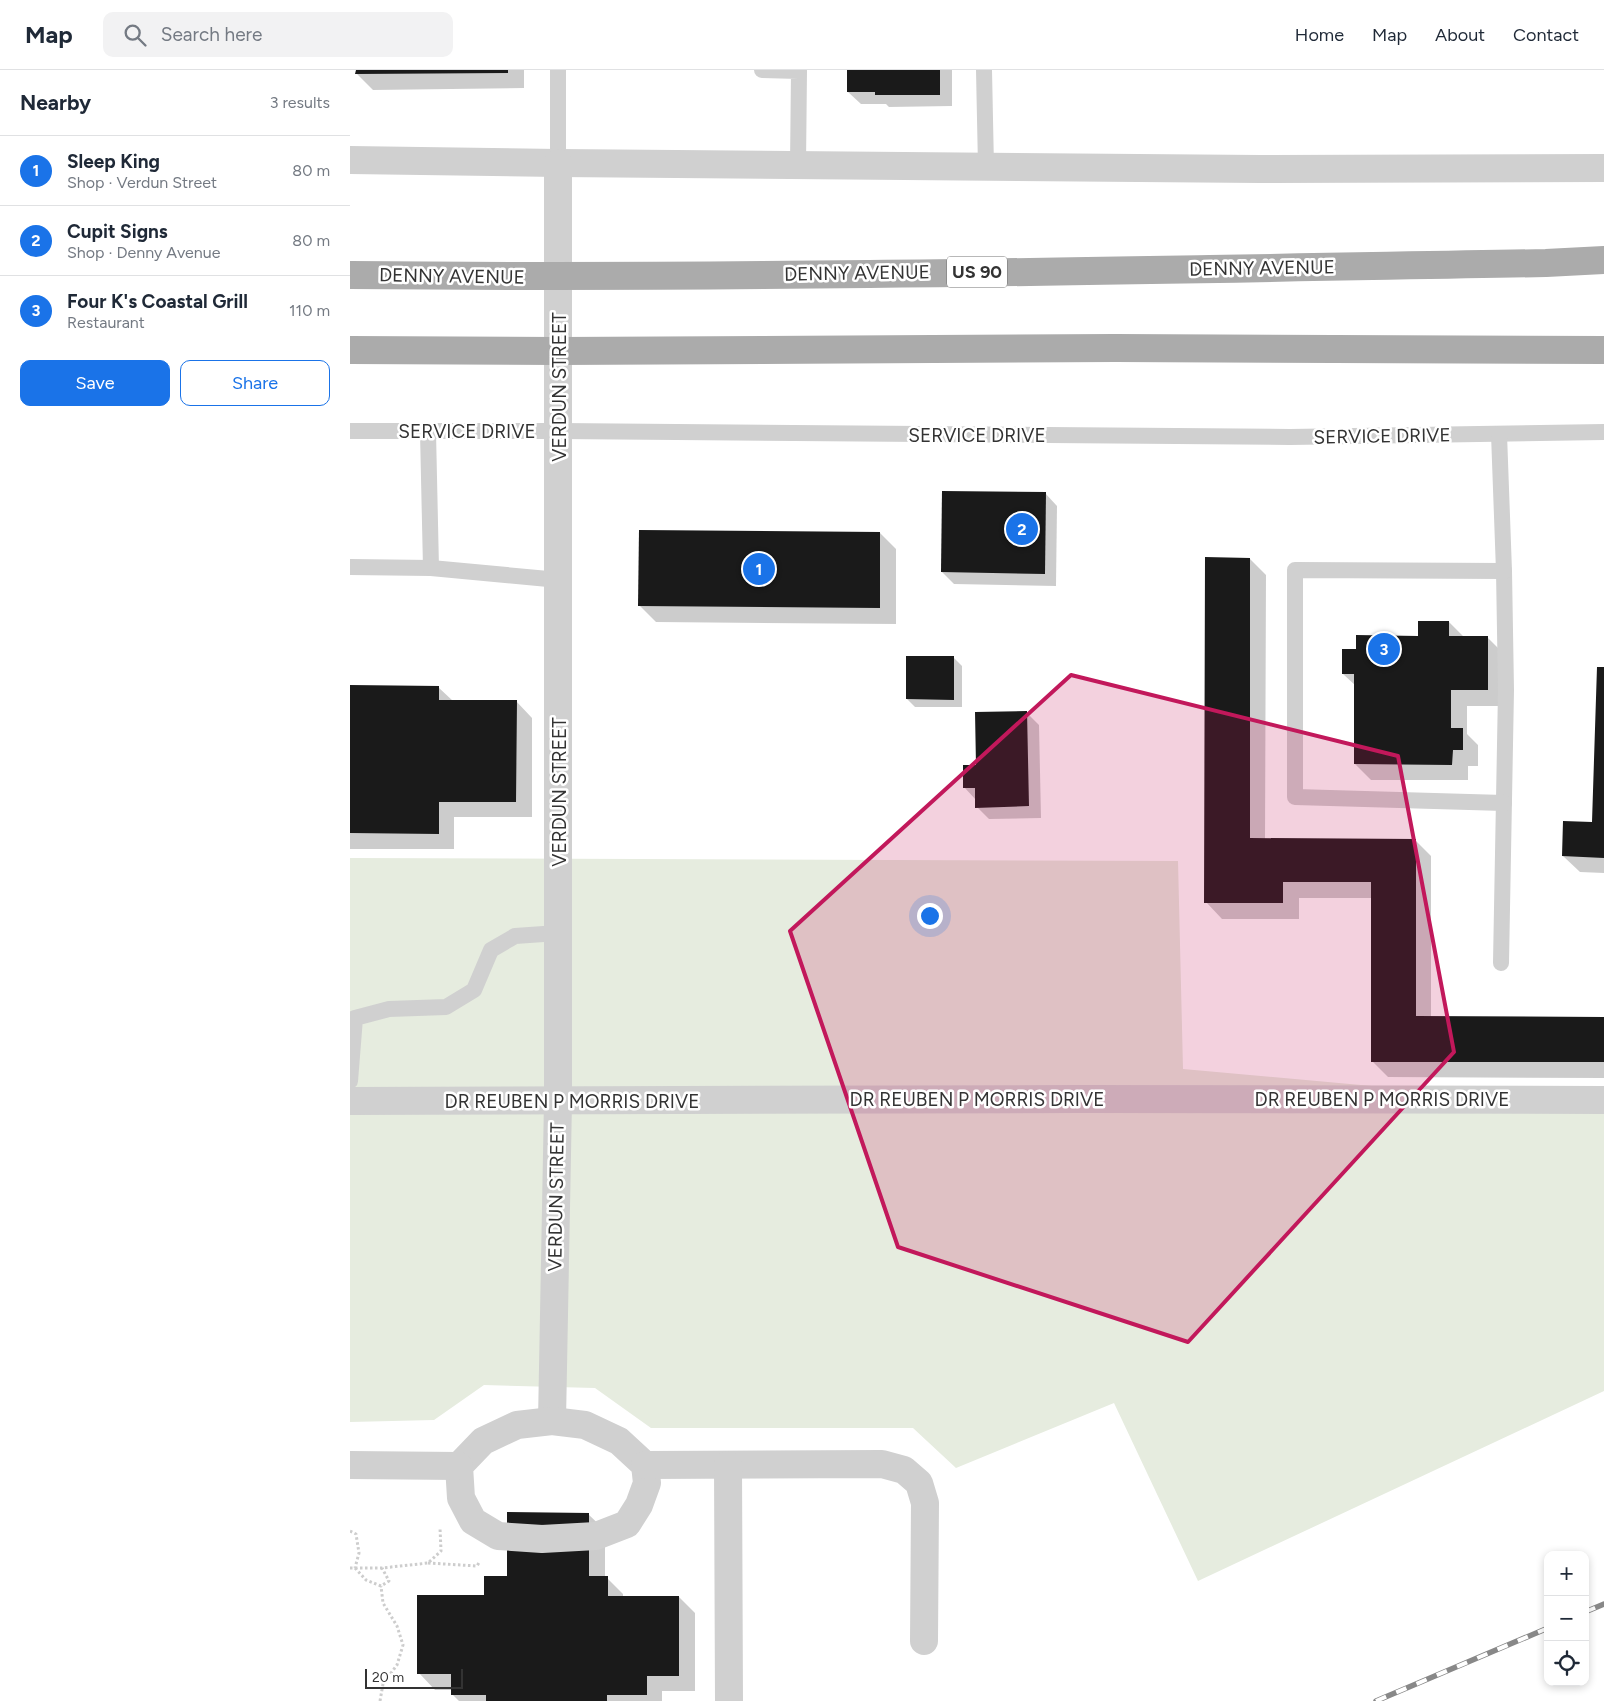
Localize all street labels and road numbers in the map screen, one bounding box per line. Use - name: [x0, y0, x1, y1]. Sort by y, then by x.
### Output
- street label: DENNY AVENUE: [1189, 255, 1335, 281]
- road number: US 90: [947, 256, 1007, 288]
- street label: DENNY AVENUE: [784, 260, 930, 286]
- street label: DENNY AVENUE: [379, 263, 525, 289]
- street label: VERDUN STREET: [548, 312, 571, 462]
- street label: SERVICE DRIVE: [398, 420, 536, 443]
- street label: SERVICE DRIVE: [1313, 423, 1451, 449]
- street label: SERVICE DRIVE: [908, 424, 1046, 447]
- street label: VERDUN STREET: [548, 717, 571, 867]
- street label: DR REUBEN P MORRIS DRIVE: [850, 1088, 1104, 1111]
- street label: DR REUBEN P MORRIS DRIVE: [1255, 1088, 1509, 1111]
- street label: DR REUBEN P MORRIS DRIVE: [445, 1090, 699, 1113]
- street label: VERDUN STREET: [543, 1122, 569, 1272]

